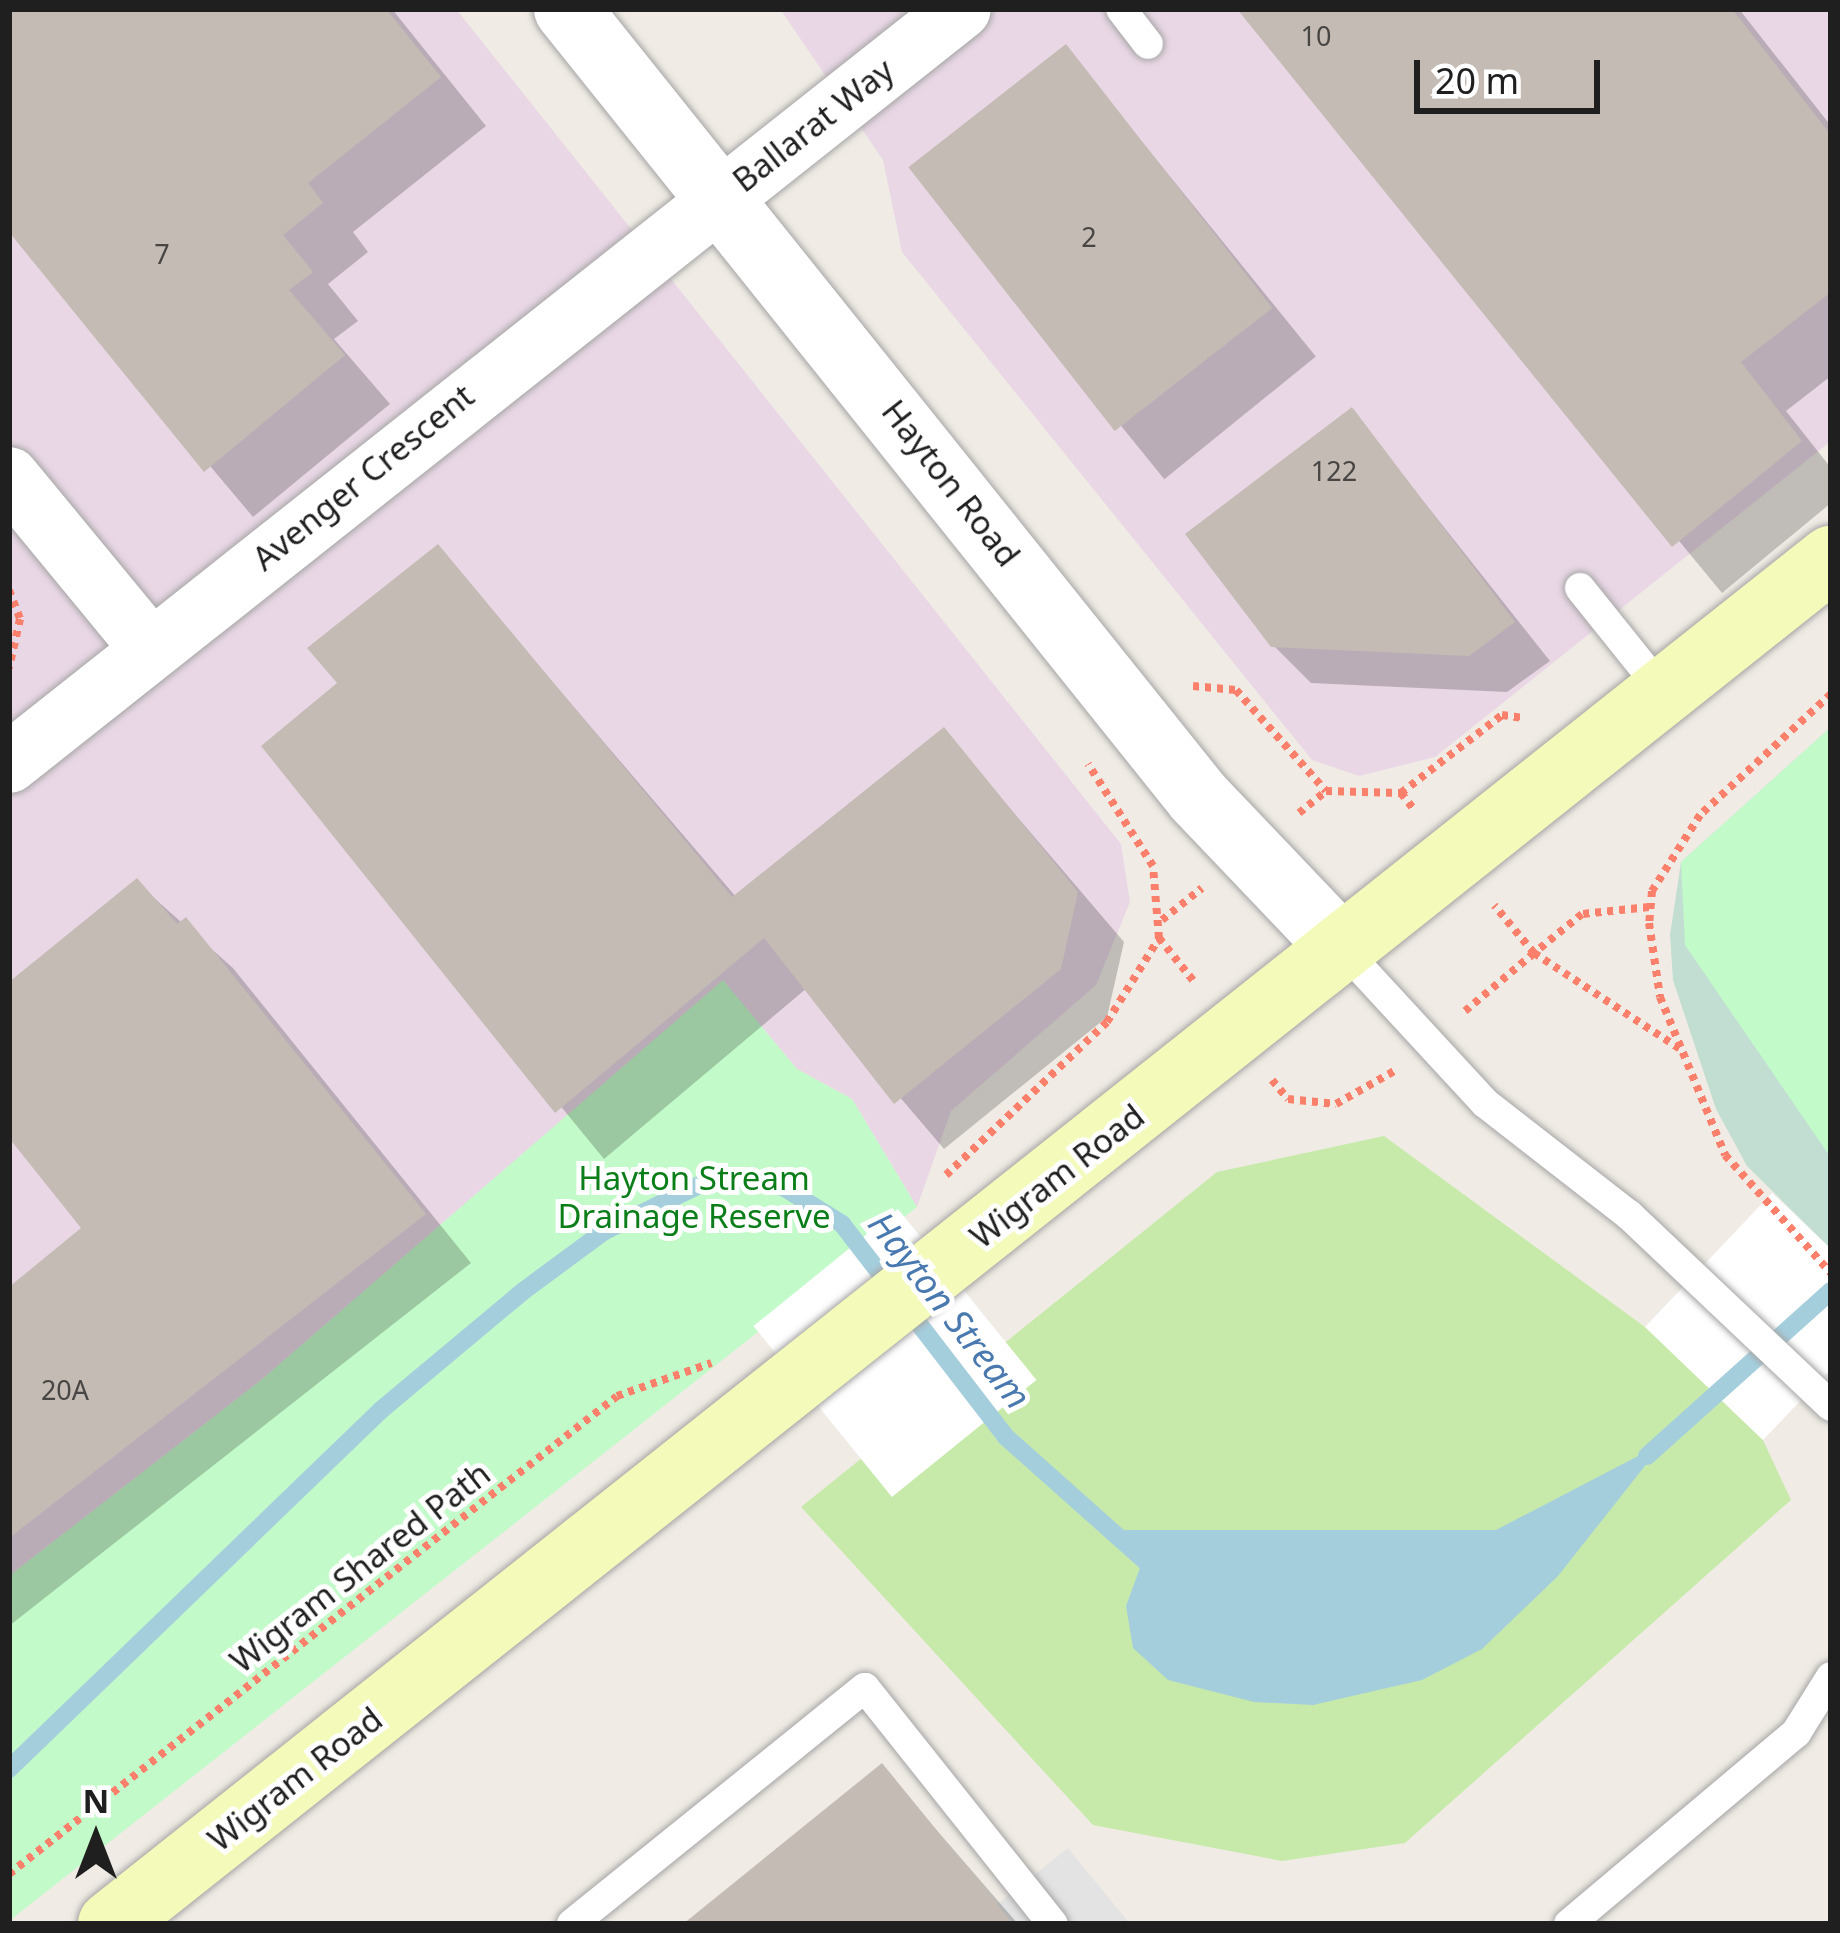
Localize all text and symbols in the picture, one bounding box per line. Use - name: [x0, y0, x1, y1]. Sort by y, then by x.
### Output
- house number: 10: [1301, 20, 1331, 52]
- scale bar: [1420, 36, 1606, 110]
- street label: Ballarat Way: [725, 50, 901, 200]
- text: 20 m: [1435, 56, 1519, 105]
- house number: 2: [1081, 221, 1097, 253]
- house number: 7: [154, 238, 170, 270]
- street label: Avenger Crescent: [244, 376, 482, 578]
- street label: Hayton Road: [874, 392, 1028, 574]
- house number: 122: [1311, 455, 1357, 487]
- street label: Wigram Road: [962, 1096, 1152, 1256]
- park label: Hayton Stream Drainage Reserve: [557, 1158, 831, 1236]
- water label: Hayton Stream: [860, 1203, 1040, 1417]
- house number: 20A: [41, 1374, 89, 1406]
- street label: Wigram Shared Path: [222, 1453, 498, 1681]
- street label: Wigram Road: [200, 1699, 390, 1859]
- north arrow: [36, 1777, 156, 1897]
- text: N: [83, 1778, 109, 1823]

